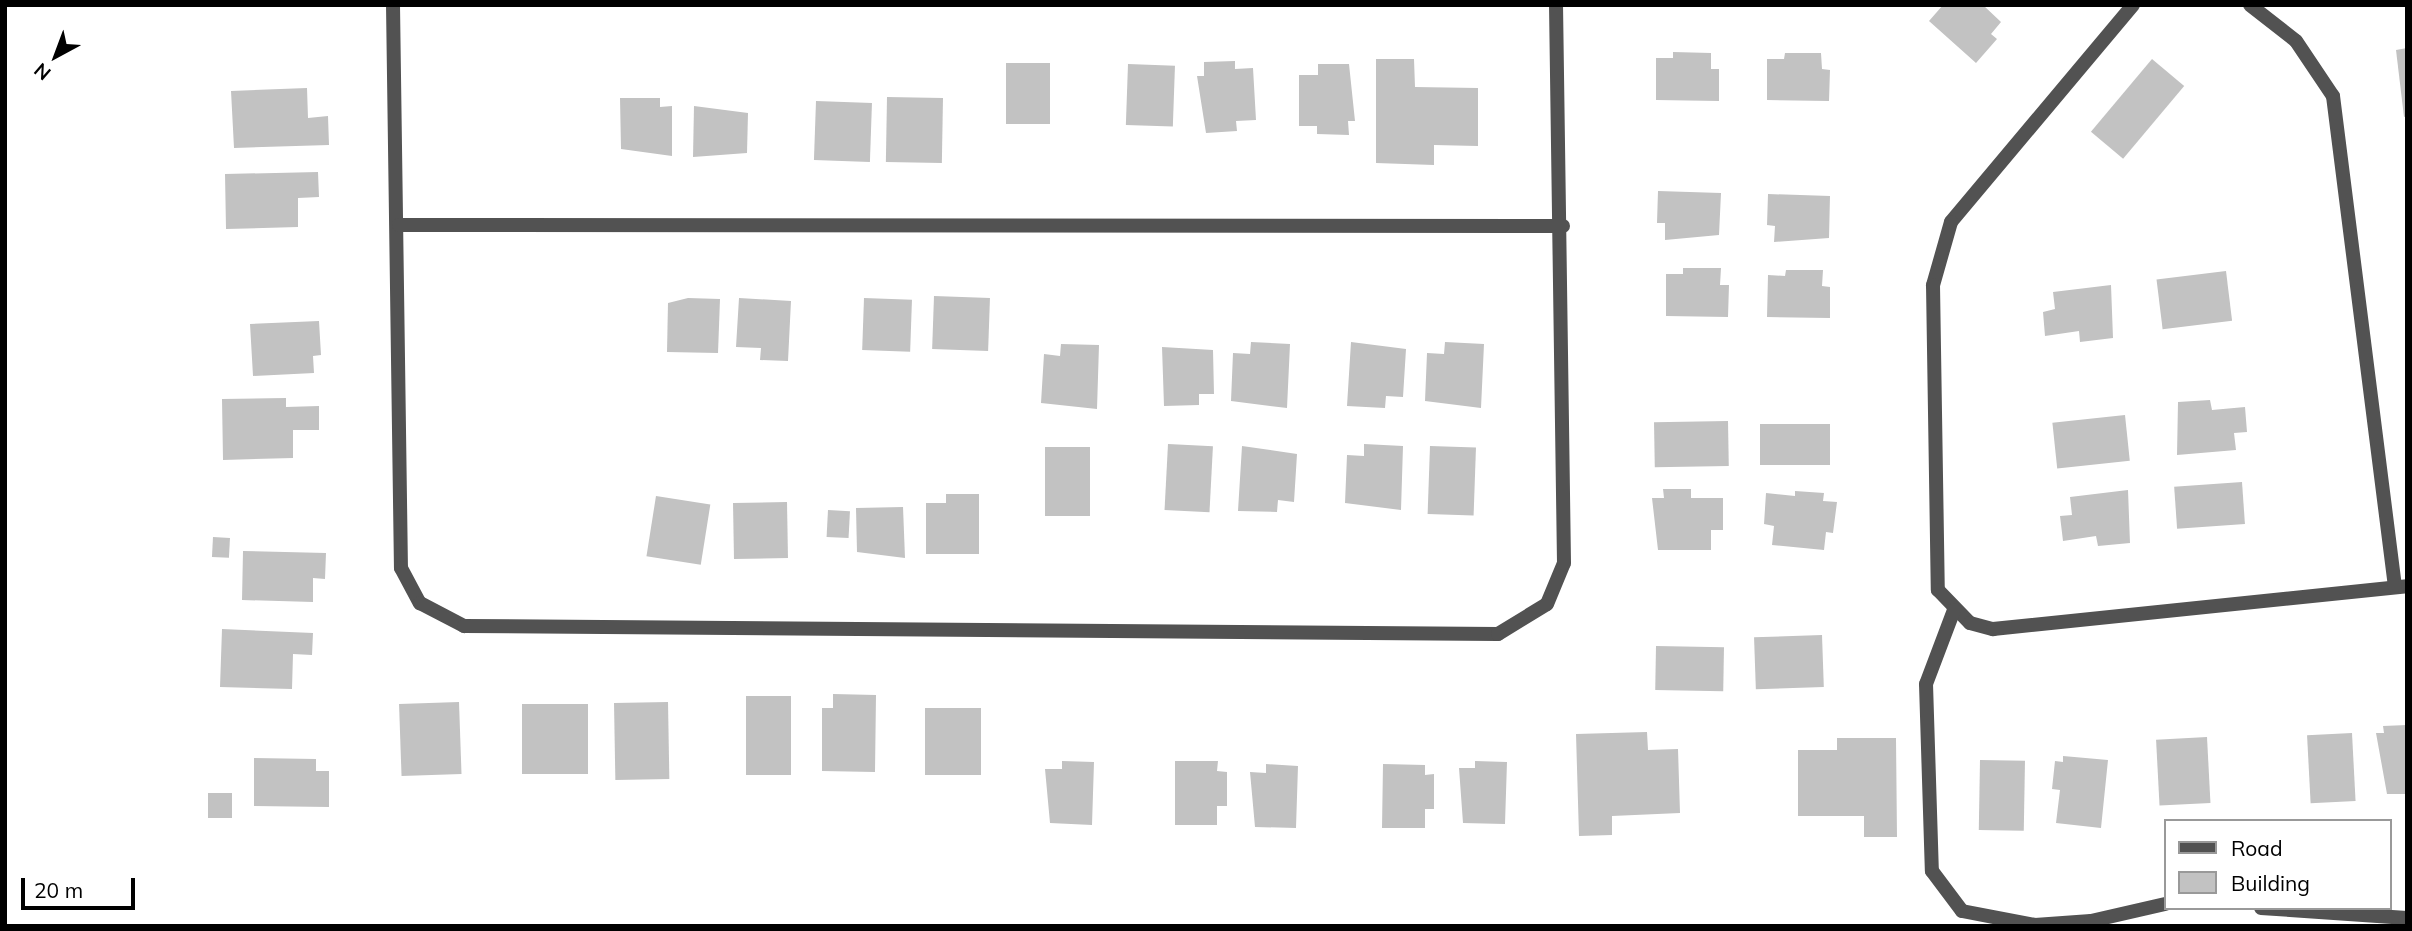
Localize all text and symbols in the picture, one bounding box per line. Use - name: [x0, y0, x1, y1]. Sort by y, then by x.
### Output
- north arrow: [21, 21, 91, 91]
- text: N: [29, 58, 56, 86]
- legend: [2164, 819, 2391, 910]
- text: Road: [2231, 835, 2282, 861]
- scale bar: [24, 864, 138, 908]
- text: Building: [2231, 870, 2310, 896]
- text: 20 m: [34, 877, 83, 903]

